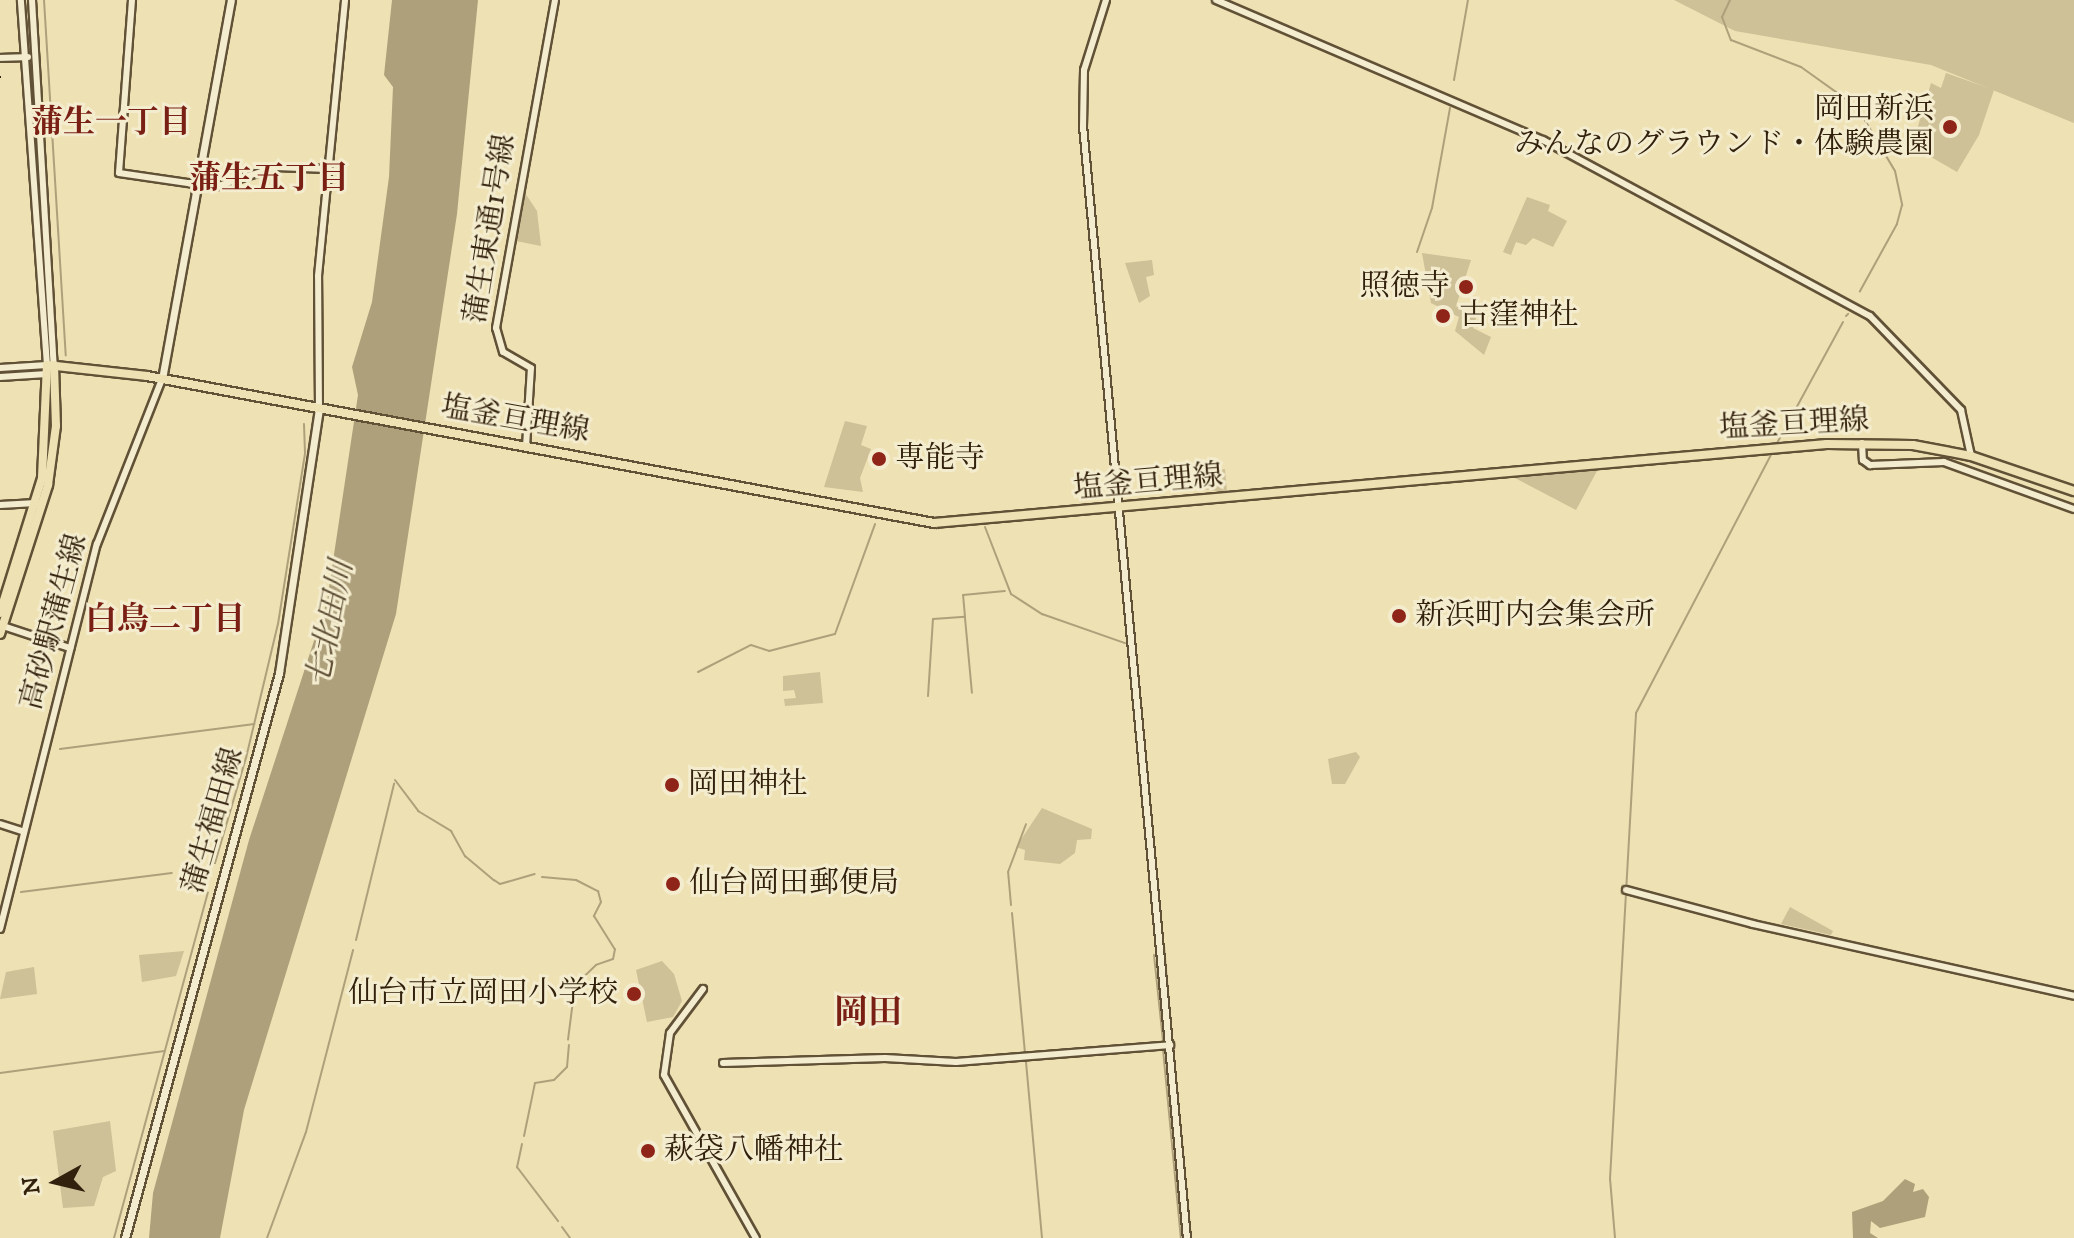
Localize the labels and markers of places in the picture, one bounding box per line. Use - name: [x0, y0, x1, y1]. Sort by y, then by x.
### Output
- place label: 岡田新浜 みんなのグラウンド・体験農園: [1514, 92, 1934, 162]
- marker: 岡田新浜 みんなのグラウンド・体験農園: [1941, 118, 1959, 136]
- place label: 照徳寺: [1360, 269, 1450, 305]
- marker: 照徳寺: [1457, 278, 1475, 296]
- place label: 古窪神社: [1459, 298, 1579, 334]
- marker: 古窪神社: [1434, 307, 1452, 325]
- place label: 専能寺: [895, 441, 985, 477]
- marker: 専能寺: [870, 450, 888, 468]
- place label: 新浜町内会集会所: [1415, 598, 1655, 634]
- marker: 新浜町内会集会所: [1390, 607, 1408, 625]
- place label: 岡田神社: [688, 767, 808, 803]
- marker: 岡田神社: [663, 776, 681, 794]
- place label: 仙台岡田郵便局: [689, 866, 899, 902]
- marker: 仙台岡田郵便局: [664, 875, 682, 893]
- place label: 仙台市立岡田小学校: [348, 976, 618, 1012]
- marker: 仙台市立岡田小学校: [625, 985, 643, 1003]
- place label: 萩袋八幡神社: [664, 1133, 844, 1169]
- marker: 萩袋八幡神社: [639, 1142, 657, 1160]

